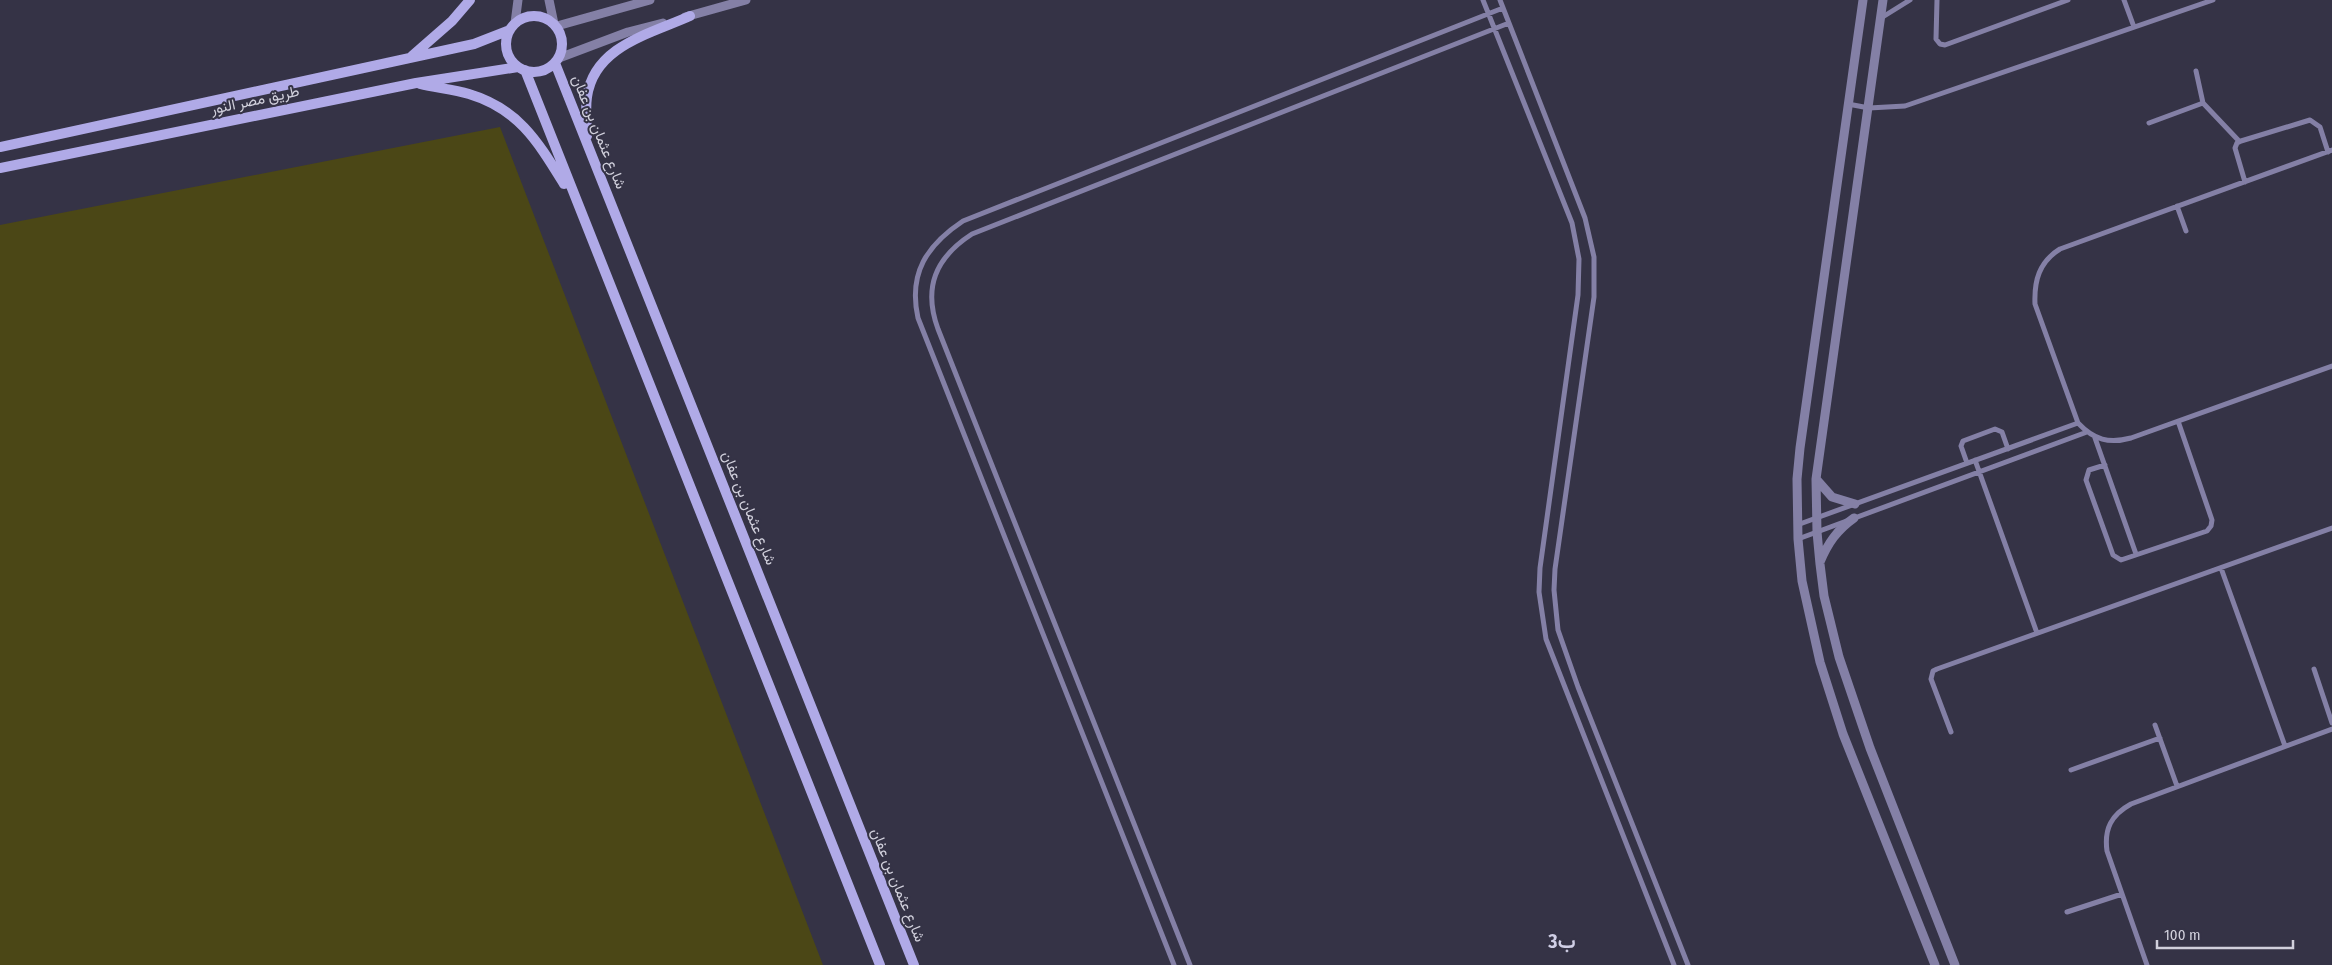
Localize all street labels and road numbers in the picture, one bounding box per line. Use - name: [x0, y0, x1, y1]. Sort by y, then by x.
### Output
- street label: شارع عثمان بن عفان: [566, 72, 630, 192]
- street label: طريق مصر النور: [208, 82, 301, 119]
- street label: شارع عثمان بن عفان: [716, 448, 780, 568]
- street label: شارع عثمان بن عفان: [865, 825, 929, 945]

